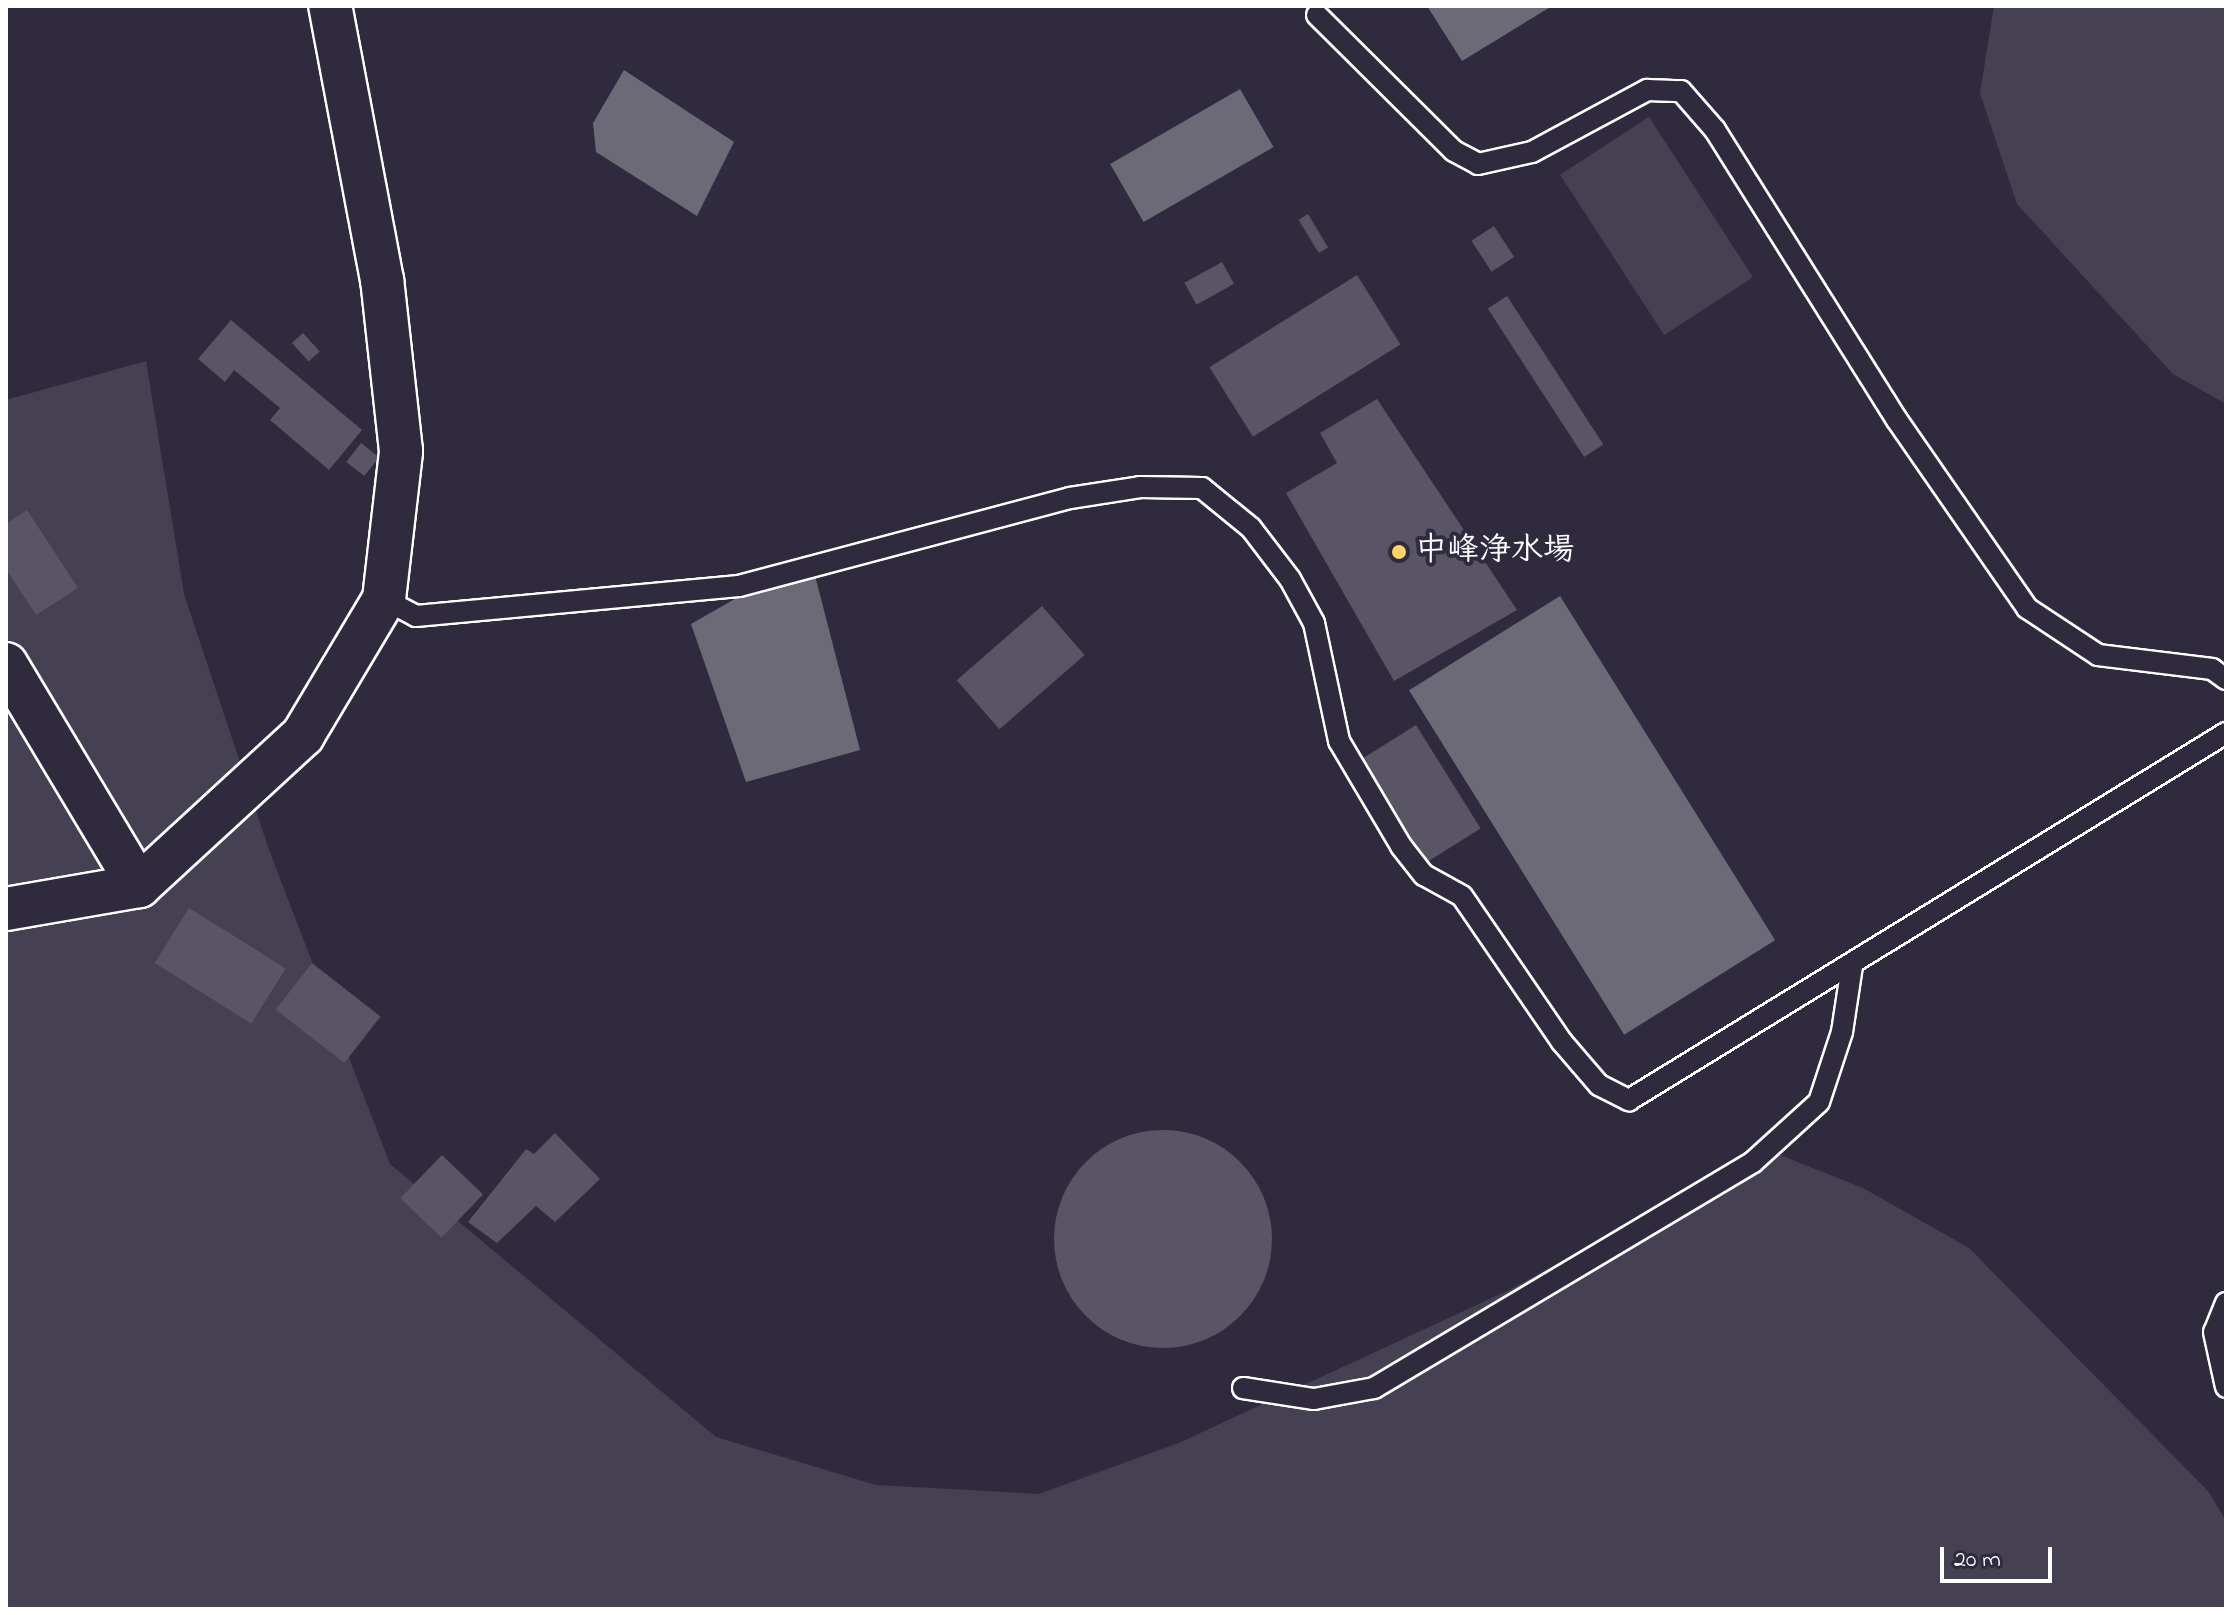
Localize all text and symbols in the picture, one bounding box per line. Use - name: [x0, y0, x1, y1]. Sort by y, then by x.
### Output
- place label: 中峰浄水場: [1415, 533, 1575, 571]
- marker: 中峰浄水場: [1390, 543, 1408, 561]
- scale bar: [1944, 1531, 2056, 1581]
- text: 20 m: [1954, 1543, 2001, 1578]

